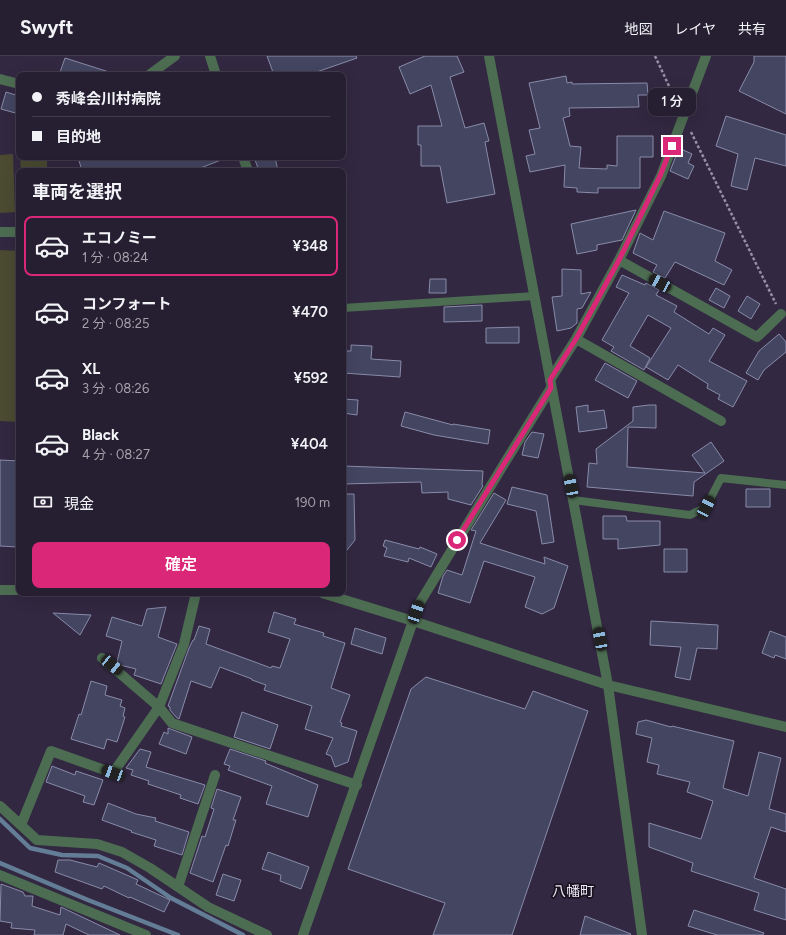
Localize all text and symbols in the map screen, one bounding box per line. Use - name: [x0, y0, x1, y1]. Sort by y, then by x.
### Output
- text: Swyft: [20, 16, 73, 39]
- text: 地図: [624, 21, 652, 38]
- text: レイヤ: [674, 21, 716, 38]
- text: 共有: [738, 21, 766, 38]
- callout: 1 分: [648, 88, 696, 116]
- text: 秀峰会川村病院: [56, 90, 161, 108]
- text: 1 分: [661, 94, 683, 109]
- text: 目的地: [56, 128, 101, 146]
- route end: [663, 137, 681, 155]
- text: 車両を選択: [32, 181, 122, 203]
- icon: car: [34, 228, 70, 264]
- text: エコノミー: [82, 229, 157, 247]
- text: ¥348: [292, 237, 328, 255]
- text: 1 分 · 08:24: [82, 250, 148, 265]
- car: [647, 272, 673, 294]
- icon: car: [34, 294, 70, 330]
- text: コンフォート: [82, 295, 172, 313]
- text: ¥470: [292, 303, 328, 321]
- text: 2 分 · 08:25: [82, 316, 150, 331]
- icon: car: [34, 360, 70, 396]
- text: XL: [82, 360, 100, 378]
- text: ¥592: [294, 369, 328, 387]
- text: 3 分 · 08:26: [82, 381, 149, 396]
- icon: car: [34, 426, 70, 462]
- text: Black: [82, 426, 119, 444]
- text: ¥404: [291, 435, 328, 453]
- text: 4 分 · 08:27: [82, 447, 150, 462]
- car: [563, 473, 579, 499]
- icon: cash: [32, 491, 54, 513]
- car: [695, 494, 717, 520]
- text: 現金: [64, 495, 94, 513]
- text: 190 m: [295, 495, 330, 510]
- route start: [448, 531, 466, 549]
- button: 確定: [32, 542, 330, 588]
- car: [406, 599, 426, 625]
- car: [592, 626, 608, 652]
- car: [99, 653, 125, 677]
- car: [100, 763, 126, 783]
- district label: 八幡町: [552, 883, 594, 900]

